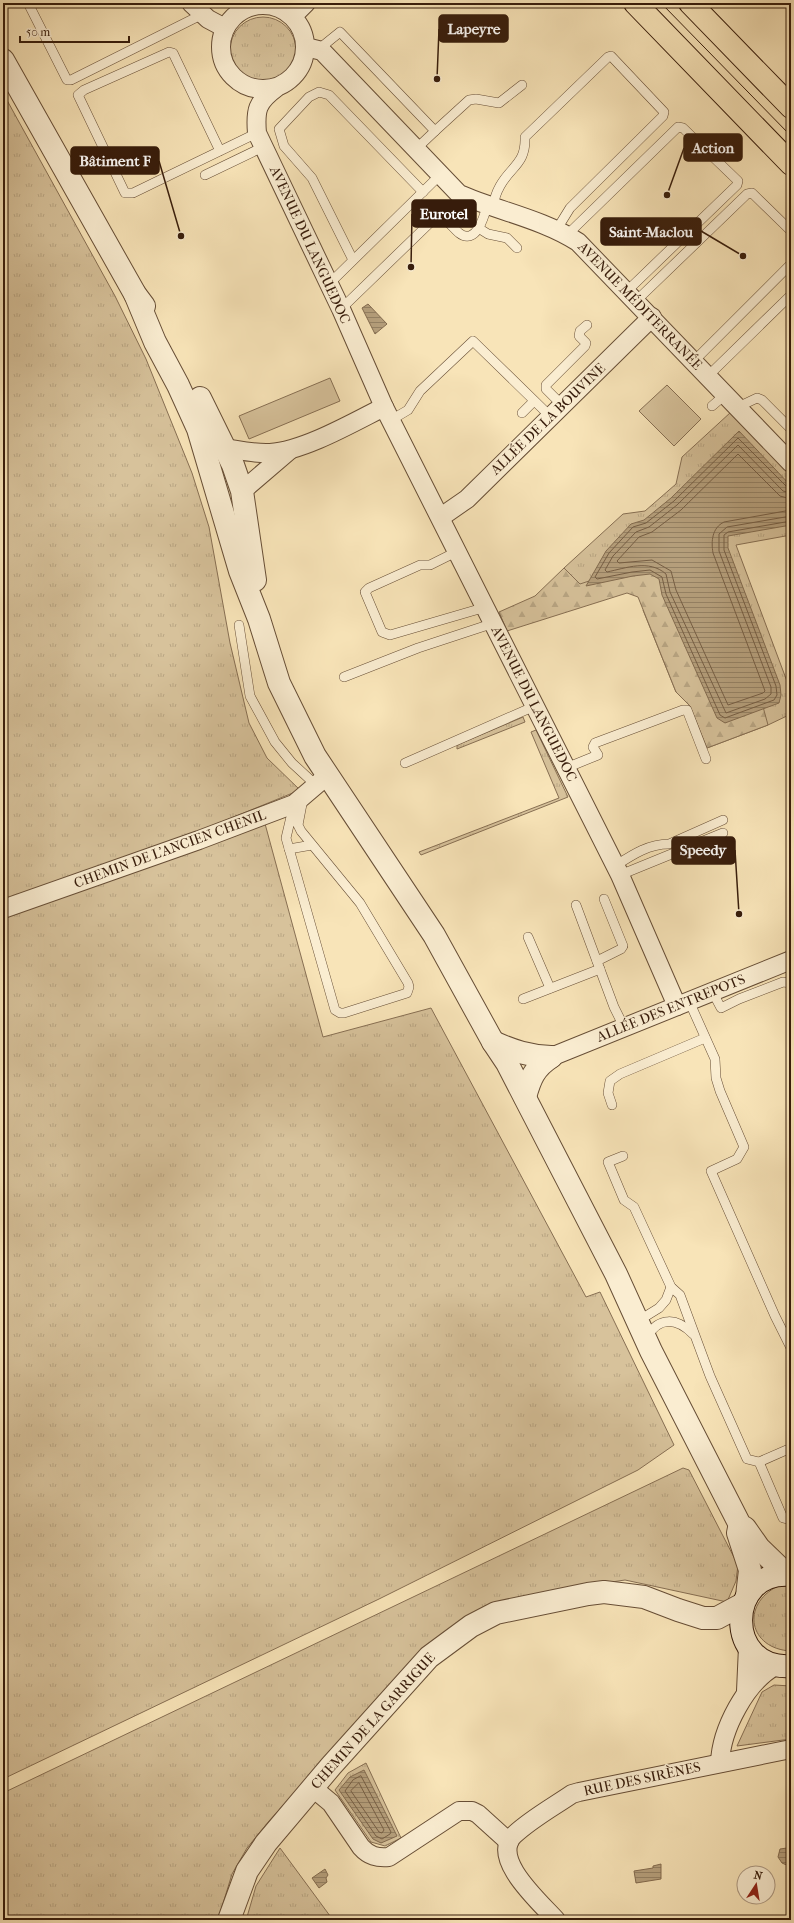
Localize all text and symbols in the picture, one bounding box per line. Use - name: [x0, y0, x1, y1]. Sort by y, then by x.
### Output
- callout: Lapeyre: [439, 15, 508, 42]
- scale bar: [20, 18, 129, 44]
- text: Lapeyre: [447, 20, 501, 38]
- text: 50 m: [26, 25, 50, 39]
- callout: Action: [684, 134, 742, 161]
- text: Action: [691, 139, 734, 157]
- callout: Bâtiment F: [71, 147, 159, 174]
- text: Bâtiment F: [79, 152, 151, 170]
- street label: AVENUE DU LANGUEDOC: [266, 163, 354, 327]
- callout: Eurotel: [412, 200, 476, 227]
- text: Eurotel: [420, 205, 469, 223]
- callout: Saint-Maclou: [601, 218, 701, 245]
- text: Saint-Maclou: [609, 223, 694, 241]
- street label: AVENUE MÉDITERRANÉE: [574, 237, 707, 374]
- street label: ALLÉE DE LA BOUVINE: [486, 359, 609, 479]
- street label: AVENUE DU LANGUEDOC: [487, 623, 581, 785]
- street label: CHEMIN DE L'ANCIEN CHENIL: [72, 806, 269, 892]
- callout: Speedy: [672, 837, 735, 864]
- text: Speedy: [680, 841, 727, 859]
- street label: ALLÉE DES ENTREPOTS: [593, 969, 748, 1046]
- street label: CHEMIN DE LA GARRIGUE: [307, 1649, 439, 1793]
- street label: RUE DES SIRÈNES: [582, 1757, 702, 1800]
- north arrow: [736, 1865, 776, 1905]
- text: N: [753, 1868, 764, 1883]

